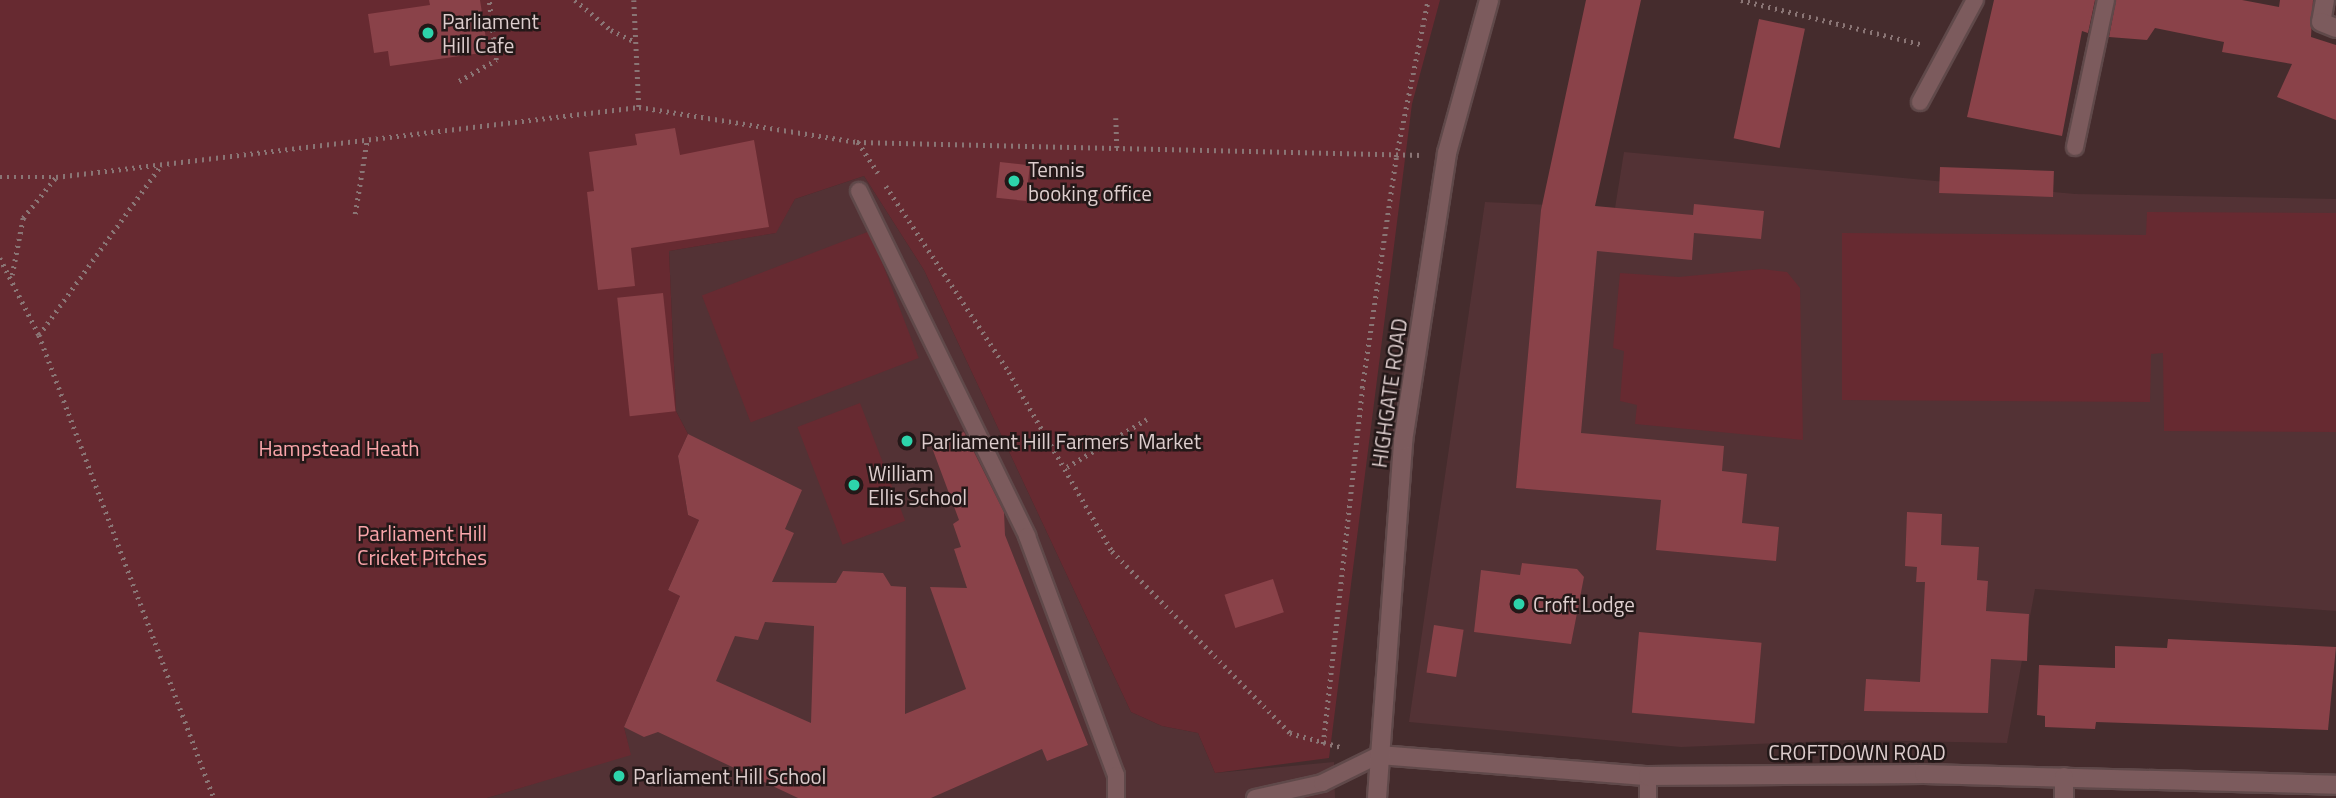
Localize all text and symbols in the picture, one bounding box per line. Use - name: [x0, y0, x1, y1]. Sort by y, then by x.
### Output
- place label: Parliament Hill Cafe: [442, 8, 539, 58]
- marker: Parliament Hill Cafe: [420, 25, 436, 41]
- place label: Tennis booking office: [1028, 156, 1152, 206]
- marker: Tennis booking office: [1006, 173, 1022, 189]
- street label: HIGHGATE ROAD: [1366, 317, 1412, 469]
- place label: Parliament Hill Farmers' Market: [921, 428, 1201, 454]
- marker: Parliament Hill Farmers' Market: [899, 433, 915, 449]
- park label: Hampstead Heath: [258, 435, 420, 461]
- place label: William Ellis School: [868, 460, 967, 510]
- marker: William Ellis School: [846, 477, 862, 493]
- park label: Parliament Hill Cricket Pitches: [357, 520, 487, 570]
- place label: Croft Lodge: [1533, 591, 1635, 617]
- marker: Croft Lodge: [1511, 596, 1527, 612]
- street label: CROFTDOWN ROAD: [1768, 739, 1946, 765]
- place label: Parliament Hill School: [633, 763, 826, 789]
- marker: Parliament Hill School: [611, 768, 627, 784]

